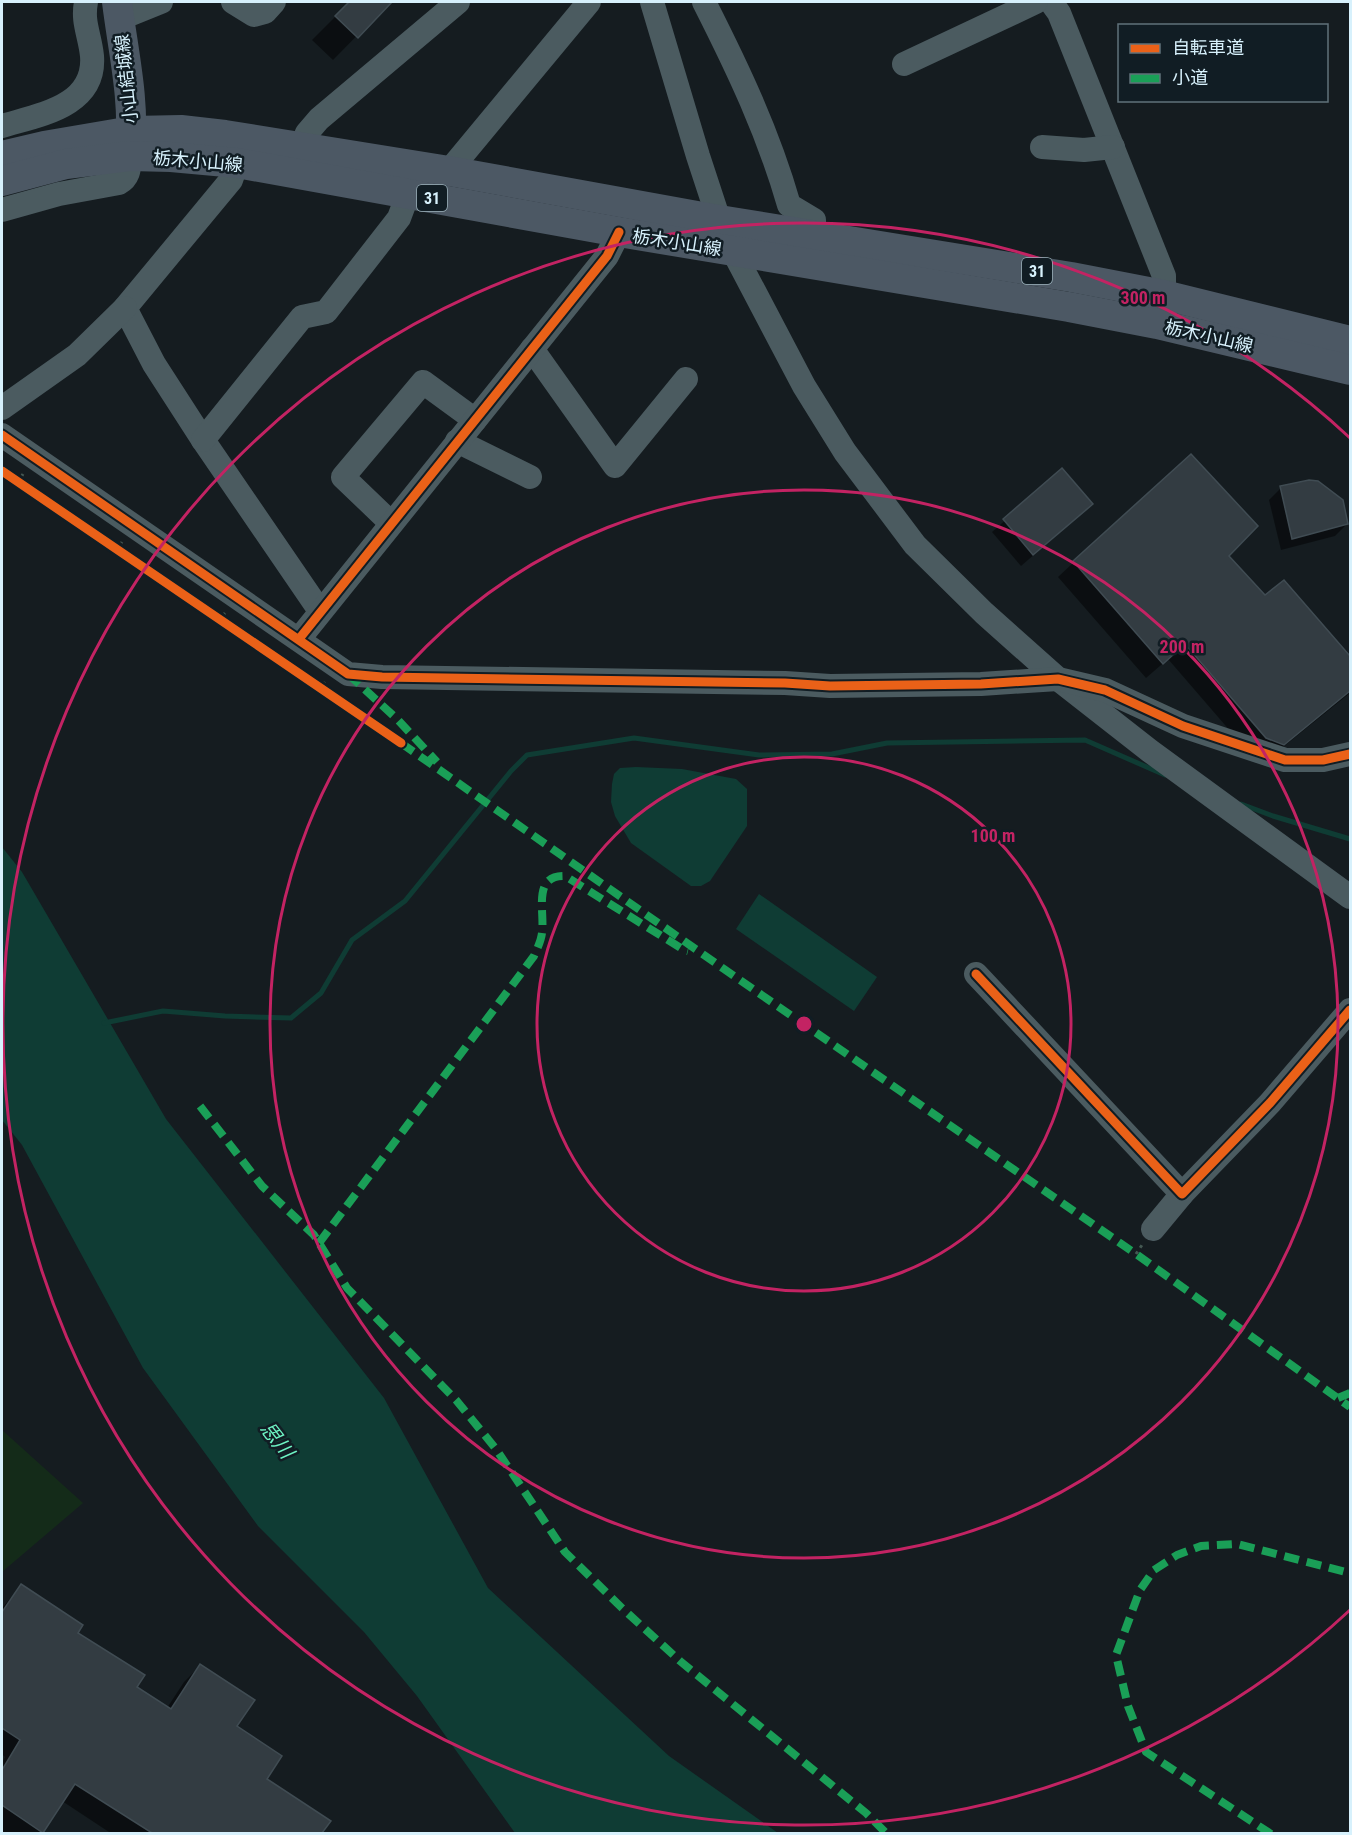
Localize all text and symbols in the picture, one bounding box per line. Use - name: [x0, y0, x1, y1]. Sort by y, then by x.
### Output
- legend: [1118, 24, 1328, 102]
- street label: 小山結城線: [111, 33, 141, 125]
- text: 自転車道: [1172, 37, 1244, 58]
- text: 小道: [1172, 67, 1208, 88]
- street label: 栃木小山線: [152, 147, 244, 175]
- road number: 31: [417, 185, 447, 211]
- street label: 栃木小山線: [631, 225, 723, 259]
- road number: 31: [1022, 258, 1052, 284]
- text: 300 m: [1121, 287, 1165, 308]
- street label: 栃木小山線: [1163, 316, 1255, 356]
- text: 200 m: [1160, 636, 1204, 657]
- text: 100 m: [971, 825, 1015, 846]
- centre of rings: [794, 1014, 814, 1034]
- water label: 思川: [255, 1417, 300, 1465]

